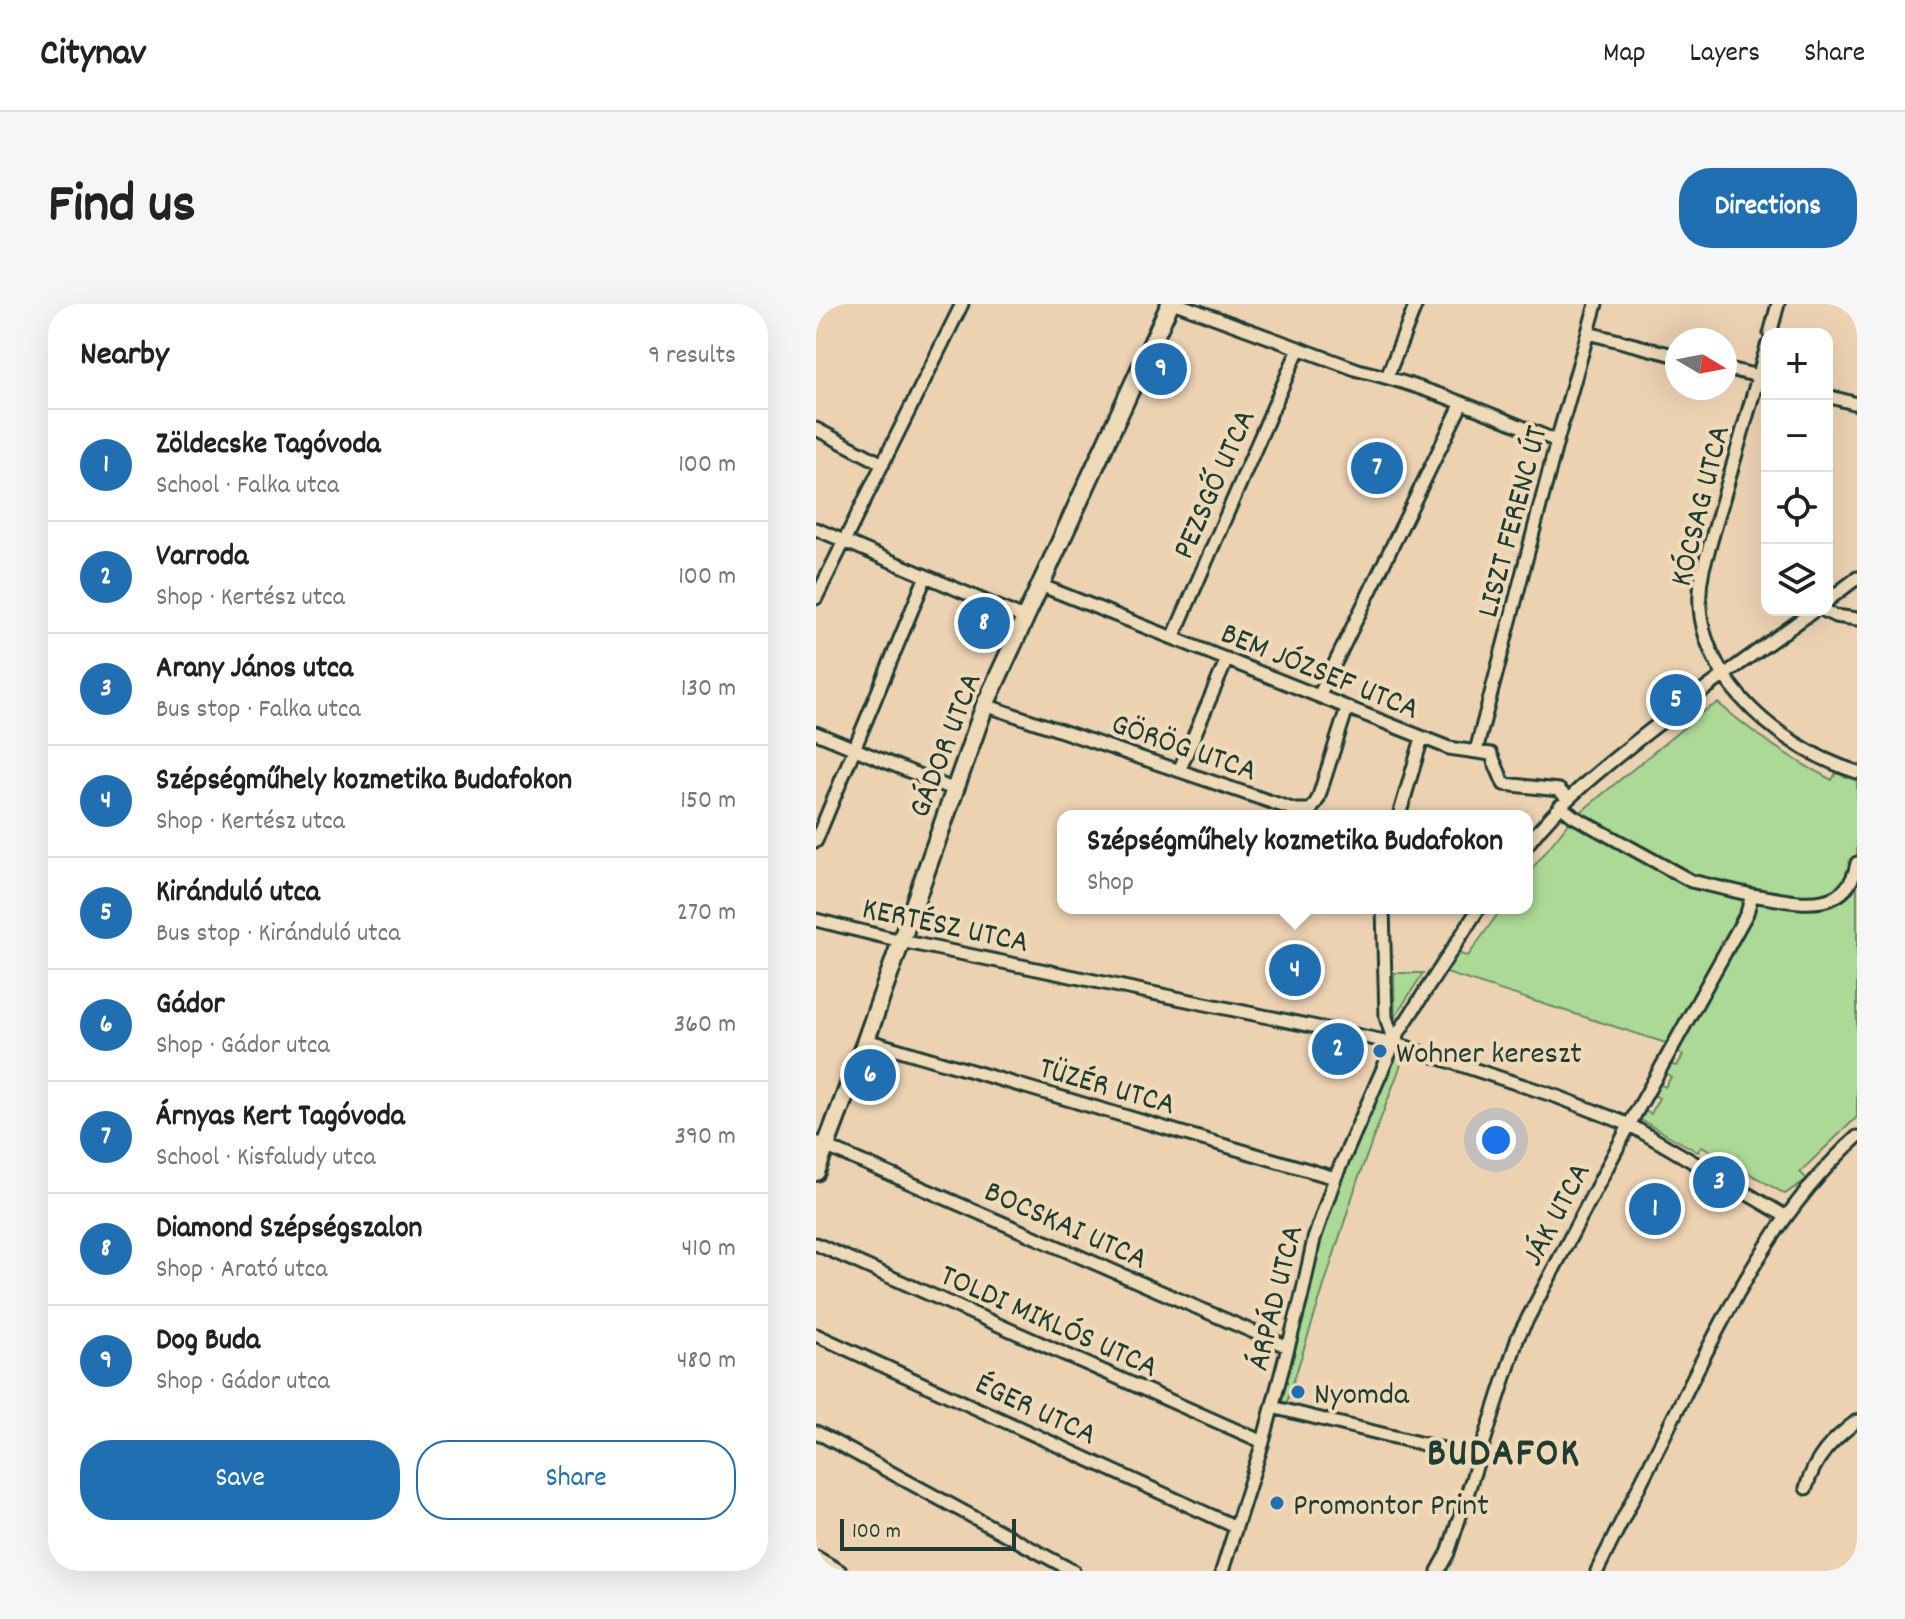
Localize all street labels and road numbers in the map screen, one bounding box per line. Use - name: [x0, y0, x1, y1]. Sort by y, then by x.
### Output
- street label: PEZSGŐ UTCA: [1163, 403, 1270, 567]
- street label: LISZT FERENC ÚT: [1467, 421, 1563, 623]
- street label: KÓCSAG UTCA: [1661, 421, 1745, 592]
- street label: BEM JÓZSEF UTCA: [1213, 613, 1425, 734]
- street label: GÁDOR UTCA: [899, 667, 996, 825]
- street label: GÖRÖG UTCA: [1104, 703, 1263, 796]
- street label: KERTÉSZ UTCA: [857, 888, 1033, 968]
- street label: TÜZÉR UTCA: [1033, 1047, 1180, 1130]
- street label: JÁK UTCA: [1512, 1155, 1605, 1276]
- street label: BOCSKAI UTCA: [976, 1171, 1154, 1284]
- street label: ÁRPÁD UTCA: [1238, 1221, 1318, 1376]
- street label: TOLDI MIKLÓS UTCA: [931, 1255, 1165, 1392]
- street label: ÉGER UTCA: [966, 1363, 1103, 1460]

